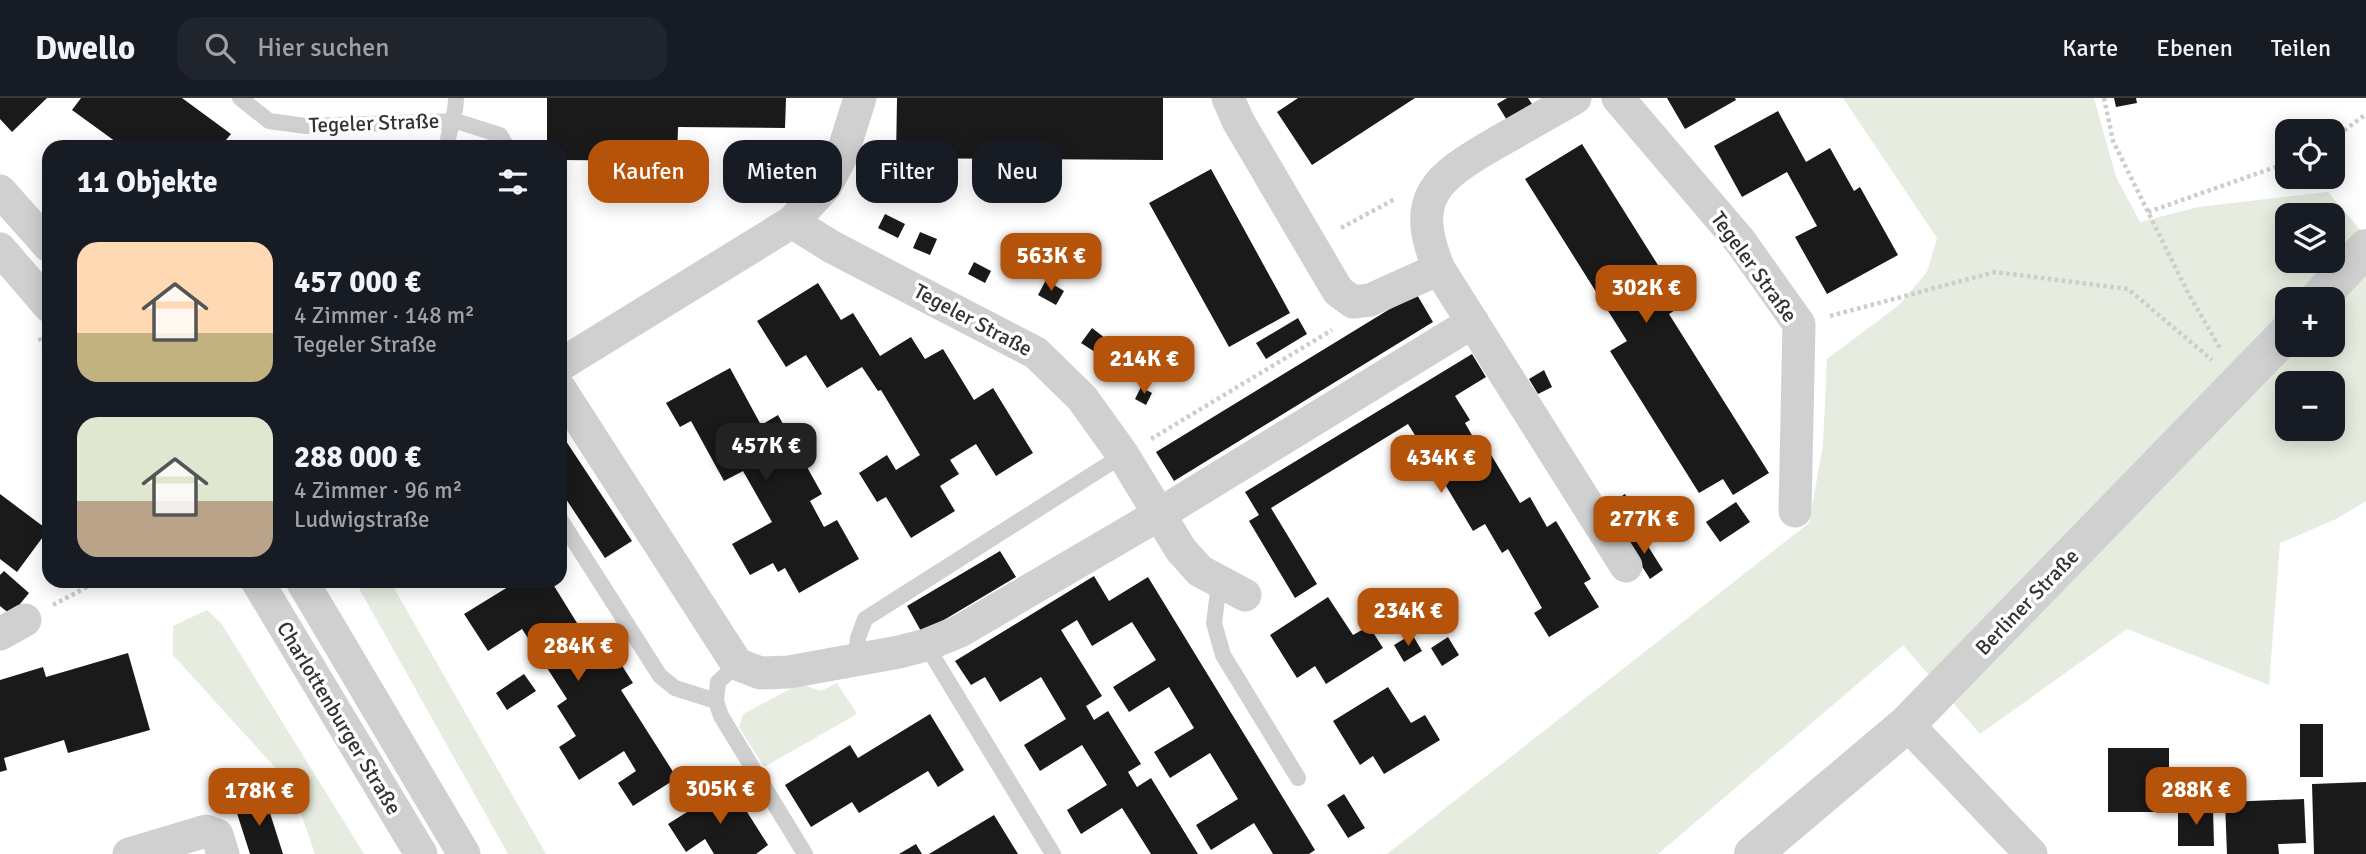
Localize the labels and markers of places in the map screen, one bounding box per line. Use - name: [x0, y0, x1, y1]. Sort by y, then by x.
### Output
- pin: 563K €: [994, 234, 1108, 293]
- pin: 302K €: [1589, 266, 1703, 325]
- pin: 214K €: [1087, 336, 1201, 396]
- pin: 457K €: [709, 424, 823, 483]
- pin: 434K €: [1384, 436, 1498, 495]
- pin: 277K €: [1587, 496, 1701, 556]
- pin: 234K €: [1351, 588, 1465, 648]
- pin: 284K €: [521, 624, 635, 683]
- pin: 305K €: [663, 766, 777, 826]
- pin: 178K €: [202, 768, 316, 828]
- pin: 288K €: [2139, 768, 2253, 827]

